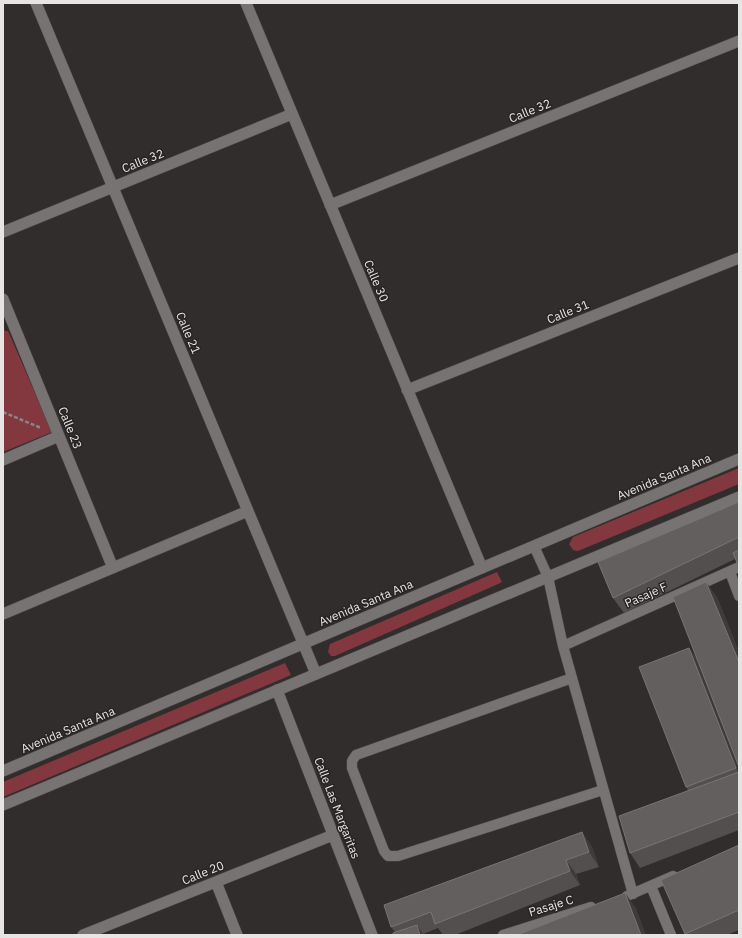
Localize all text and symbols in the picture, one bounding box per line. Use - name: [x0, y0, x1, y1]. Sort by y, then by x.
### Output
- street label: Calle 32: [507, 95, 553, 126]
- street label: Calle 32: [120, 145, 166, 176]
- street label: Calle 30: [361, 258, 392, 304]
- street label: Calle 31: [545, 296, 591, 327]
- street label: Calle 21: [173, 310, 204, 356]
- street label: Calle 23: [55, 405, 86, 451]
- street label: Avenida Santa Ana: [615, 450, 713, 503]
- street label: Avenida Santa Ana: [317, 576, 415, 629]
- street label: Pasaje F: [622, 578, 670, 611]
- street label: Avenida Santa Ana: [19, 703, 117, 756]
- street label: Calle Las Margaritas: [311, 755, 364, 861]
- street label: Calle 20: [180, 857, 226, 888]
- street label: Pasaje C: [527, 892, 575, 919]

